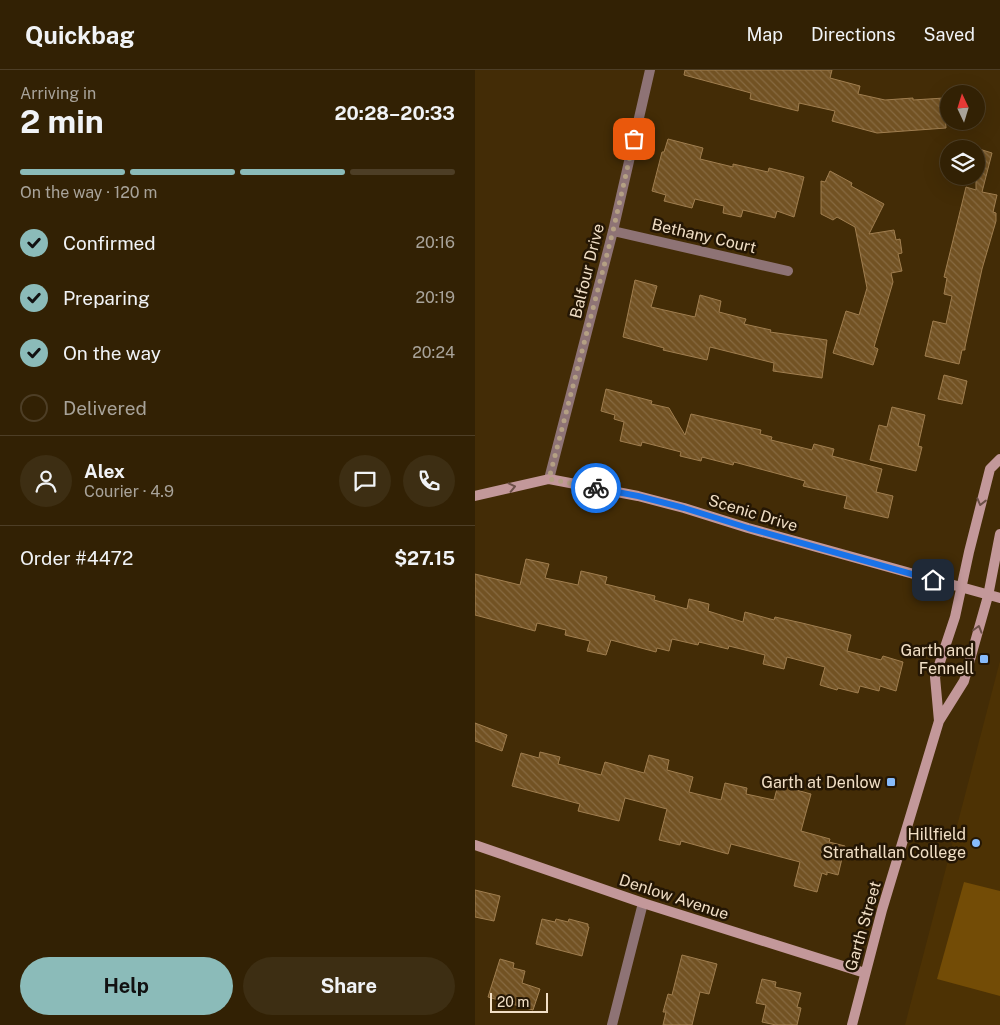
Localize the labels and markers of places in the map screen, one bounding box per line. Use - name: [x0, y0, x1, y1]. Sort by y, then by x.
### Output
- pin: [613, 118, 655, 160]
- pin: [912, 559, 954, 601]
- place label: Garth and Fennell: [900, 641, 974, 678]
- marker: Garth and Fennell: [978, 653, 990, 665]
- place label: Garth at Denlow: [761, 773, 882, 792]
- marker: Garth at Denlow: [885, 776, 897, 788]
- place label: Hillfield Strathallan College: [822, 825, 966, 862]
- marker: Hillfield Strathallan College: [970, 837, 982, 849]

